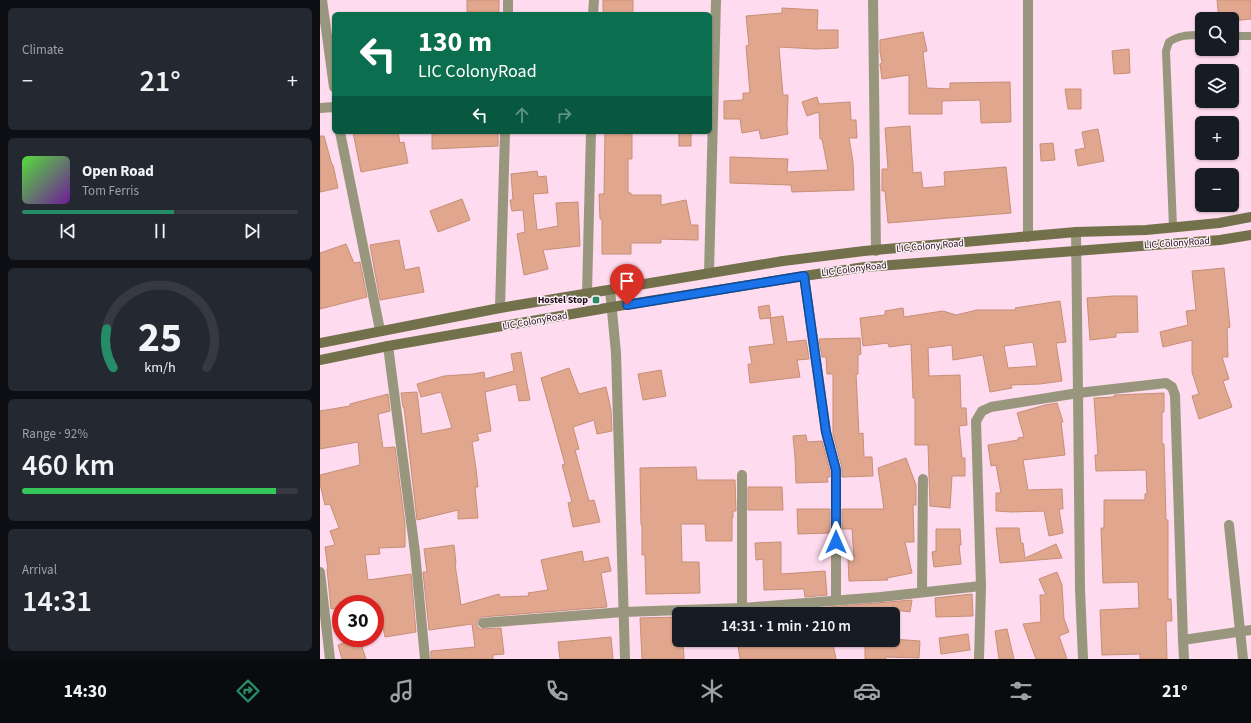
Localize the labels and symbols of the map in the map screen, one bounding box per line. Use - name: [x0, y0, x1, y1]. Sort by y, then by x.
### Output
- street label: LIC ColonyRoad: [1144, 234, 1210, 252]
- street label: LIC Colony Road: [896, 236, 964, 256]
- street label: LIC ColonyRoad: [820, 258, 888, 280]
- pin: [610, 264, 644, 305]
- place label: Hostel Stop: [538, 293, 588, 307]
- marker: Hostel Stop: [591, 295, 601, 305]
- street label: LIC ColonyRoad: [501, 308, 569, 334]
- position arrow: [815, 521, 857, 563]
- speed limit sign: 30: [332, 595, 384, 647]

